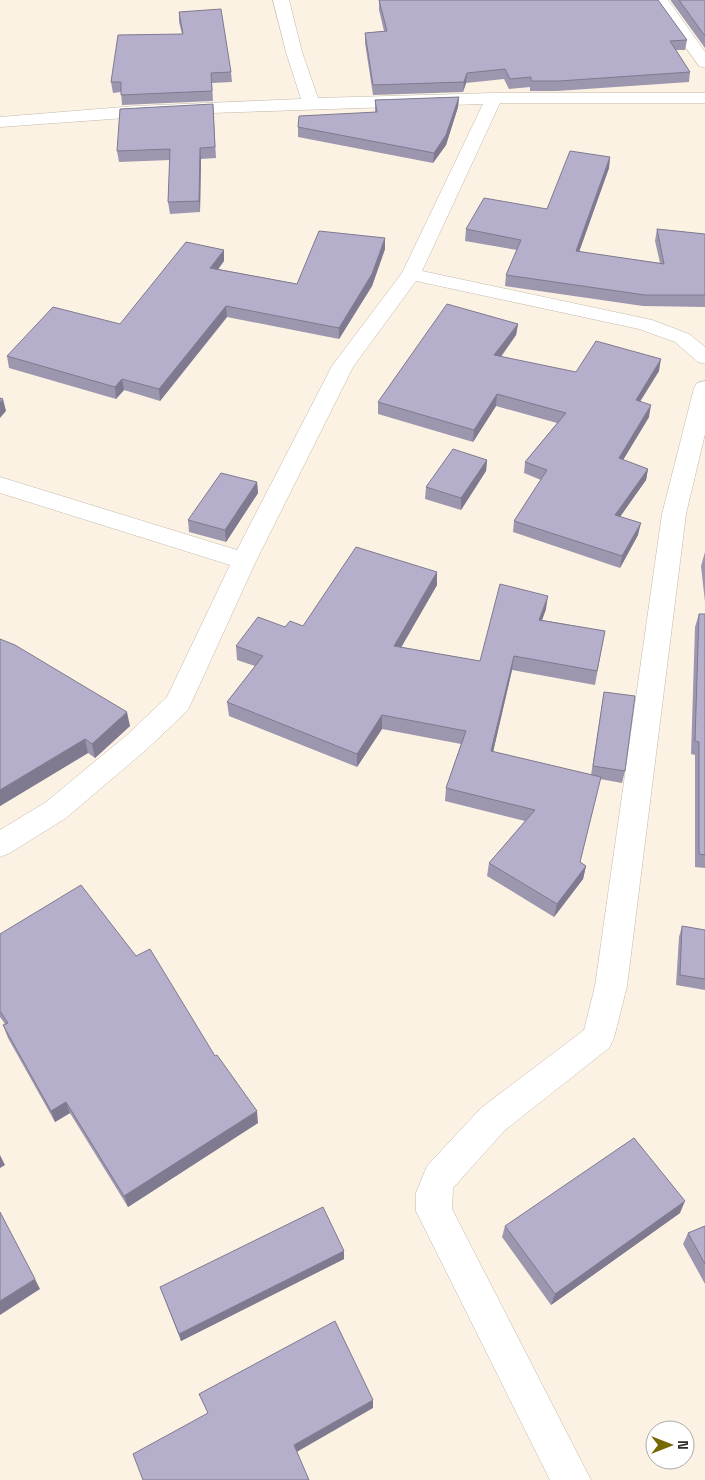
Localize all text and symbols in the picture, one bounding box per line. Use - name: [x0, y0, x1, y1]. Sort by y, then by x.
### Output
- north arrow: [645, 1420, 695, 1470]
- text: N: [674, 1440, 692, 1450]

